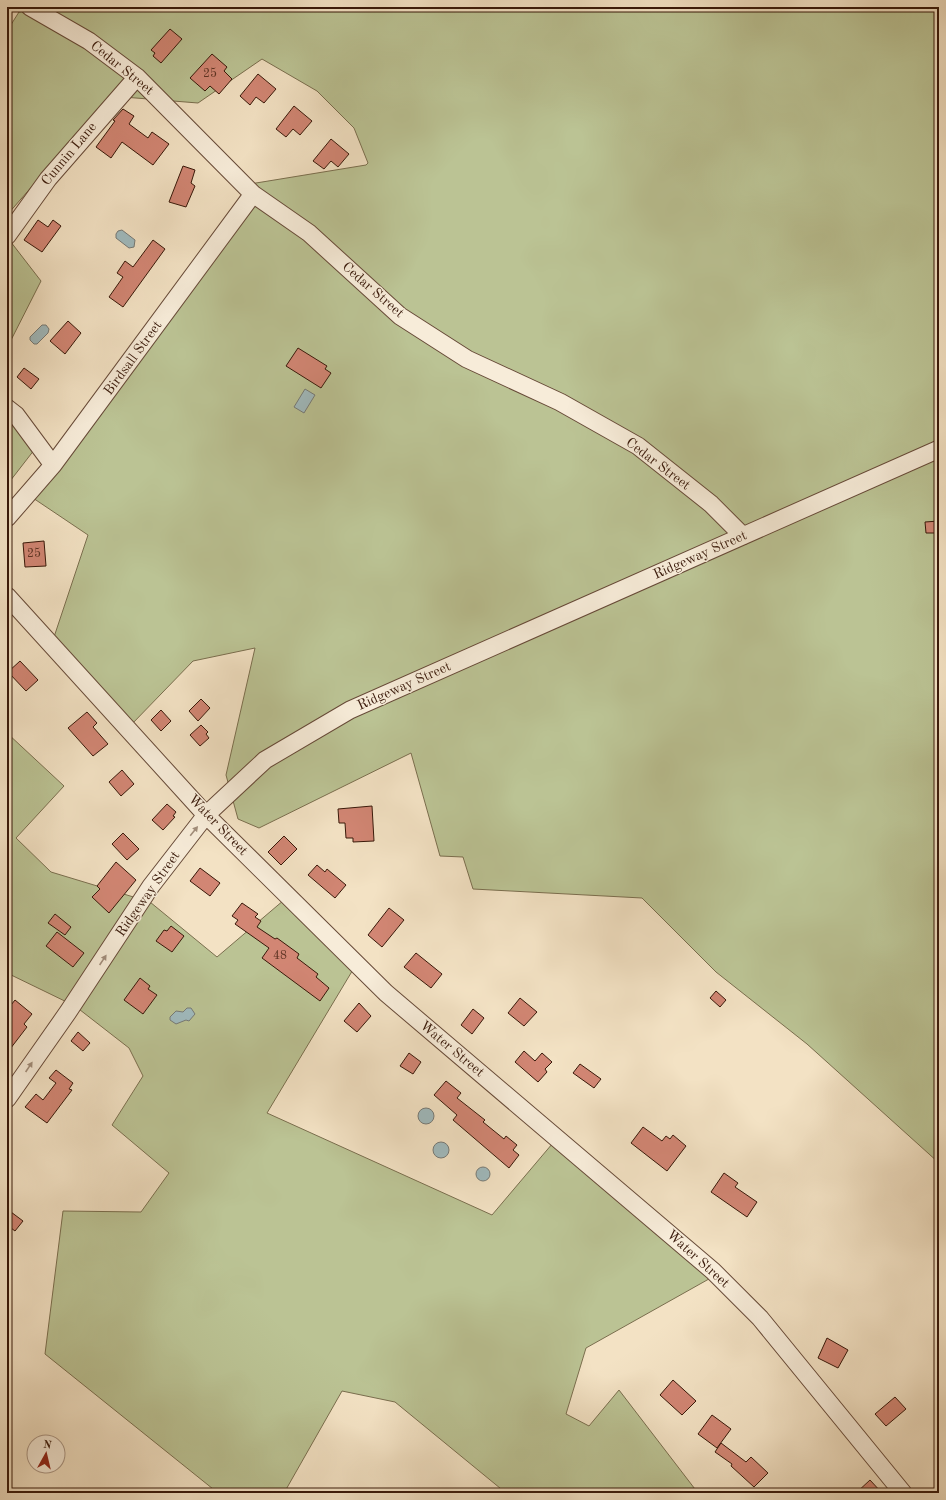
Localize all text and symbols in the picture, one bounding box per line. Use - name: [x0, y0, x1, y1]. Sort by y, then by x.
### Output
- street label: Cedar Street: [88, 38, 156, 98]
- house number: 25: [203, 67, 217, 80]
- street label: Cunnin Lane: [39, 120, 99, 188]
- street label: Cedar Street: [339, 260, 407, 321]
- street label: Birdsall Street: [101, 318, 165, 398]
- street label: Cedar Street: [623, 435, 693, 493]
- street label: Ridgeway Street: [651, 528, 749, 582]
- house number: 25: [27, 547, 41, 560]
- street label: Ridgeway Street: [355, 659, 453, 713]
- street label: Water Street: [186, 792, 250, 858]
- one-way arrow: [190, 825, 198, 836]
- street label: Ridgeway Street: [113, 849, 183, 939]
- house number: 48: [273, 950, 287, 962]
- one-way arrow: [99, 955, 107, 965]
- street label: Water Street: [417, 1018, 487, 1080]
- one-way arrow: [25, 1061, 33, 1072]
- street label: Water Street: [664, 1227, 732, 1291]
- north arrow: [26, 1434, 66, 1474]
- text: N: [42, 1440, 53, 1452]

